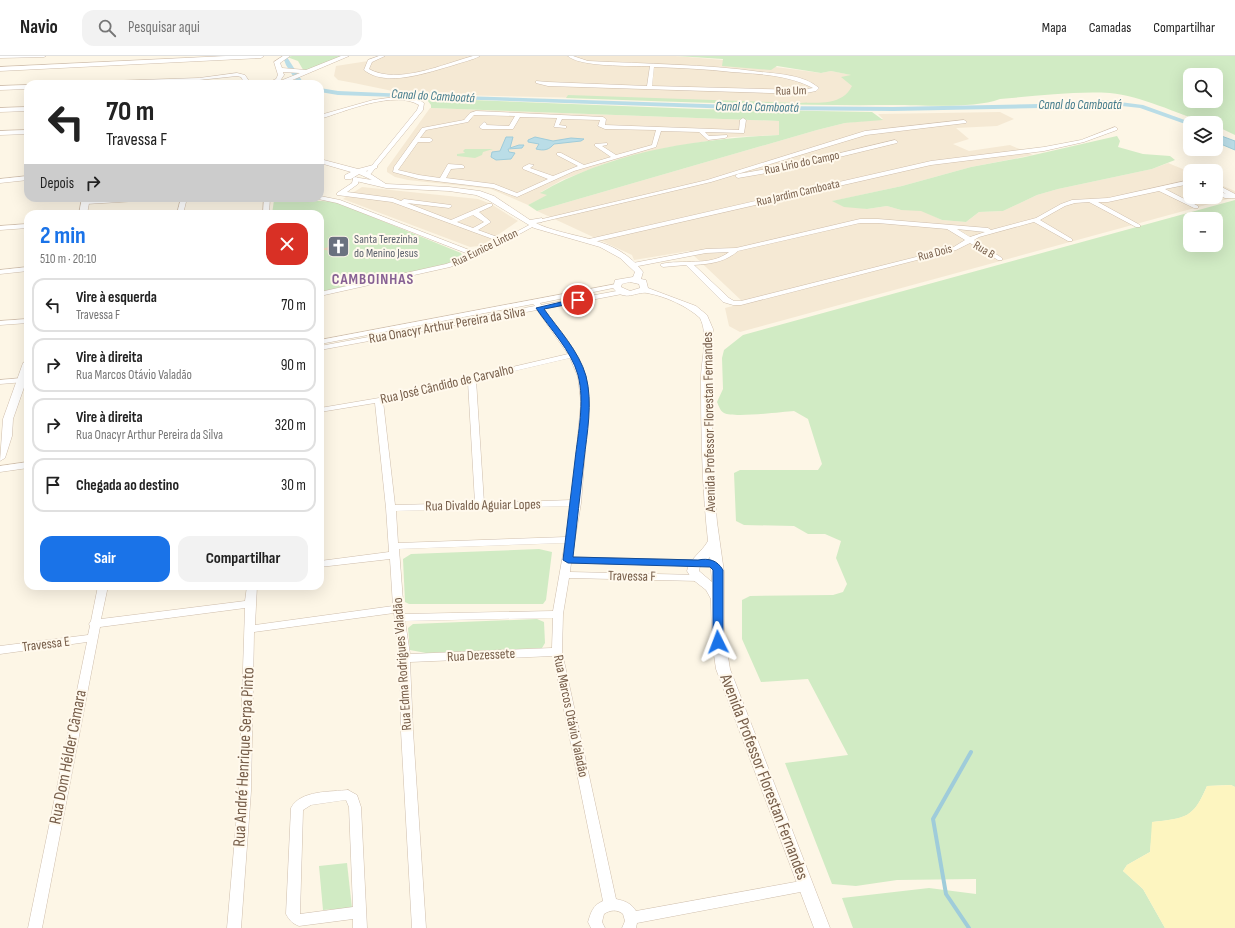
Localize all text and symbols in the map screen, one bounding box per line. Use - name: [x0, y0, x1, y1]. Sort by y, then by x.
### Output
- search box: [82, 10, 362, 46]
- text: Navio: [20, 16, 58, 39]
- icon: search: [96, 17, 118, 39]
- text: Pesquisar aqui: [128, 18, 200, 37]
- text: Mapa: [1042, 19, 1067, 36]
- text: Camadas: [1089, 19, 1131, 36]
- text: Compartilhar: [1153, 19, 1215, 36]
- map controls: [1183, 68, 1223, 252]
- button: search: [1183, 68, 1223, 108]
- street label: Rua Um: [776, 83, 807, 99]
- water label: Canal do Camboatá: [391, 86, 476, 106]
- text: 70 m: [106, 95, 154, 128]
- icon: left: [40, 96, 92, 148]
- water label: Canal do Camboatá: [1038, 97, 1122, 113]
- water label: Canal do Camboatá: [715, 98, 800, 116]
- button: layers: [1183, 116, 1223, 156]
- text: Travessa F: [106, 129, 167, 150]
- street label: Rua Lirio do Campo: [763, 148, 841, 178]
- button: +: [1183, 164, 1223, 204]
- icon: right: [82, 172, 104, 194]
- text: Depois: [40, 174, 74, 193]
- street label: Rua Jardim Camboata: [755, 176, 841, 210]
- button: −: [1183, 212, 1223, 252]
- text: 2 min: [40, 221, 86, 250]
- button: close: [266, 223, 308, 265]
- street label: Rua Eunice Linton: [450, 226, 520, 270]
- place label: Santa Terezinha do Menino Jesus: [354, 232, 418, 261]
- church icon: Santa Terezinha do Menino Jesus: [325, 233, 351, 259]
- street label: Rua B: [971, 238, 997, 262]
- street label: Rua Dois: [916, 241, 954, 265]
- text: 510 m · 20:10: [40, 251, 97, 267]
- district label: CAMBOINHAS: [332, 270, 414, 289]
- pin: [561, 283, 595, 317]
- text: Vire à esquerda: [76, 288, 157, 307]
- icon: arrive: [567, 289, 589, 311]
- icon: left: [42, 294, 64, 316]
- text: 70 m: [281, 296, 306, 315]
- street label: Rua Onacyr Arthur Pereira da Silva: [368, 303, 526, 347]
- text: Travessa F: [76, 307, 120, 323]
- street label: Avenida Professor Florestan Fernandes: [699, 332, 719, 513]
- text: Vire à direita: [76, 348, 143, 367]
- icon: right: [42, 354, 64, 376]
- text: 90 m: [281, 356, 306, 375]
- street label: Rua José Cândido de Carvalho: [379, 360, 516, 408]
- text: Rua Marcos Otávio Valadão: [76, 367, 192, 383]
- text: Vire à direita: [76, 408, 143, 427]
- icon: right: [42, 414, 64, 436]
- text: 320 m: [275, 416, 306, 435]
- text: Rua Onacyr Arthur Pereira da Silva: [76, 427, 223, 443]
- icon: arrive: [42, 474, 64, 496]
- text: Chegada ao destino: [76, 476, 179, 495]
- text: 30 m: [281, 476, 306, 495]
- street label: Rua Divaldo Aguiar Lopes: [425, 495, 541, 515]
- button: Sair: [40, 536, 170, 582]
- button: Compartilhar: [178, 536, 308, 582]
- street label: Travessa F: [608, 567, 656, 585]
- street label: Rua Edma Rodrigues Valadão: [389, 597, 415, 731]
- position arrow: [697, 621, 739, 663]
- street label: Travessa E: [21, 633, 71, 655]
- street label: Rua Dezessete: [447, 645, 515, 665]
- street label: Rua Marcos Otávio Valadão: [550, 653, 592, 779]
- street label: Rua André Henrique Serpa Pinto: [229, 667, 259, 847]
- street label: Avenida Professor Florestan Fernandes: [715, 670, 813, 883]
- street label: Rua Dom Hélder Câmara: [45, 688, 91, 826]

